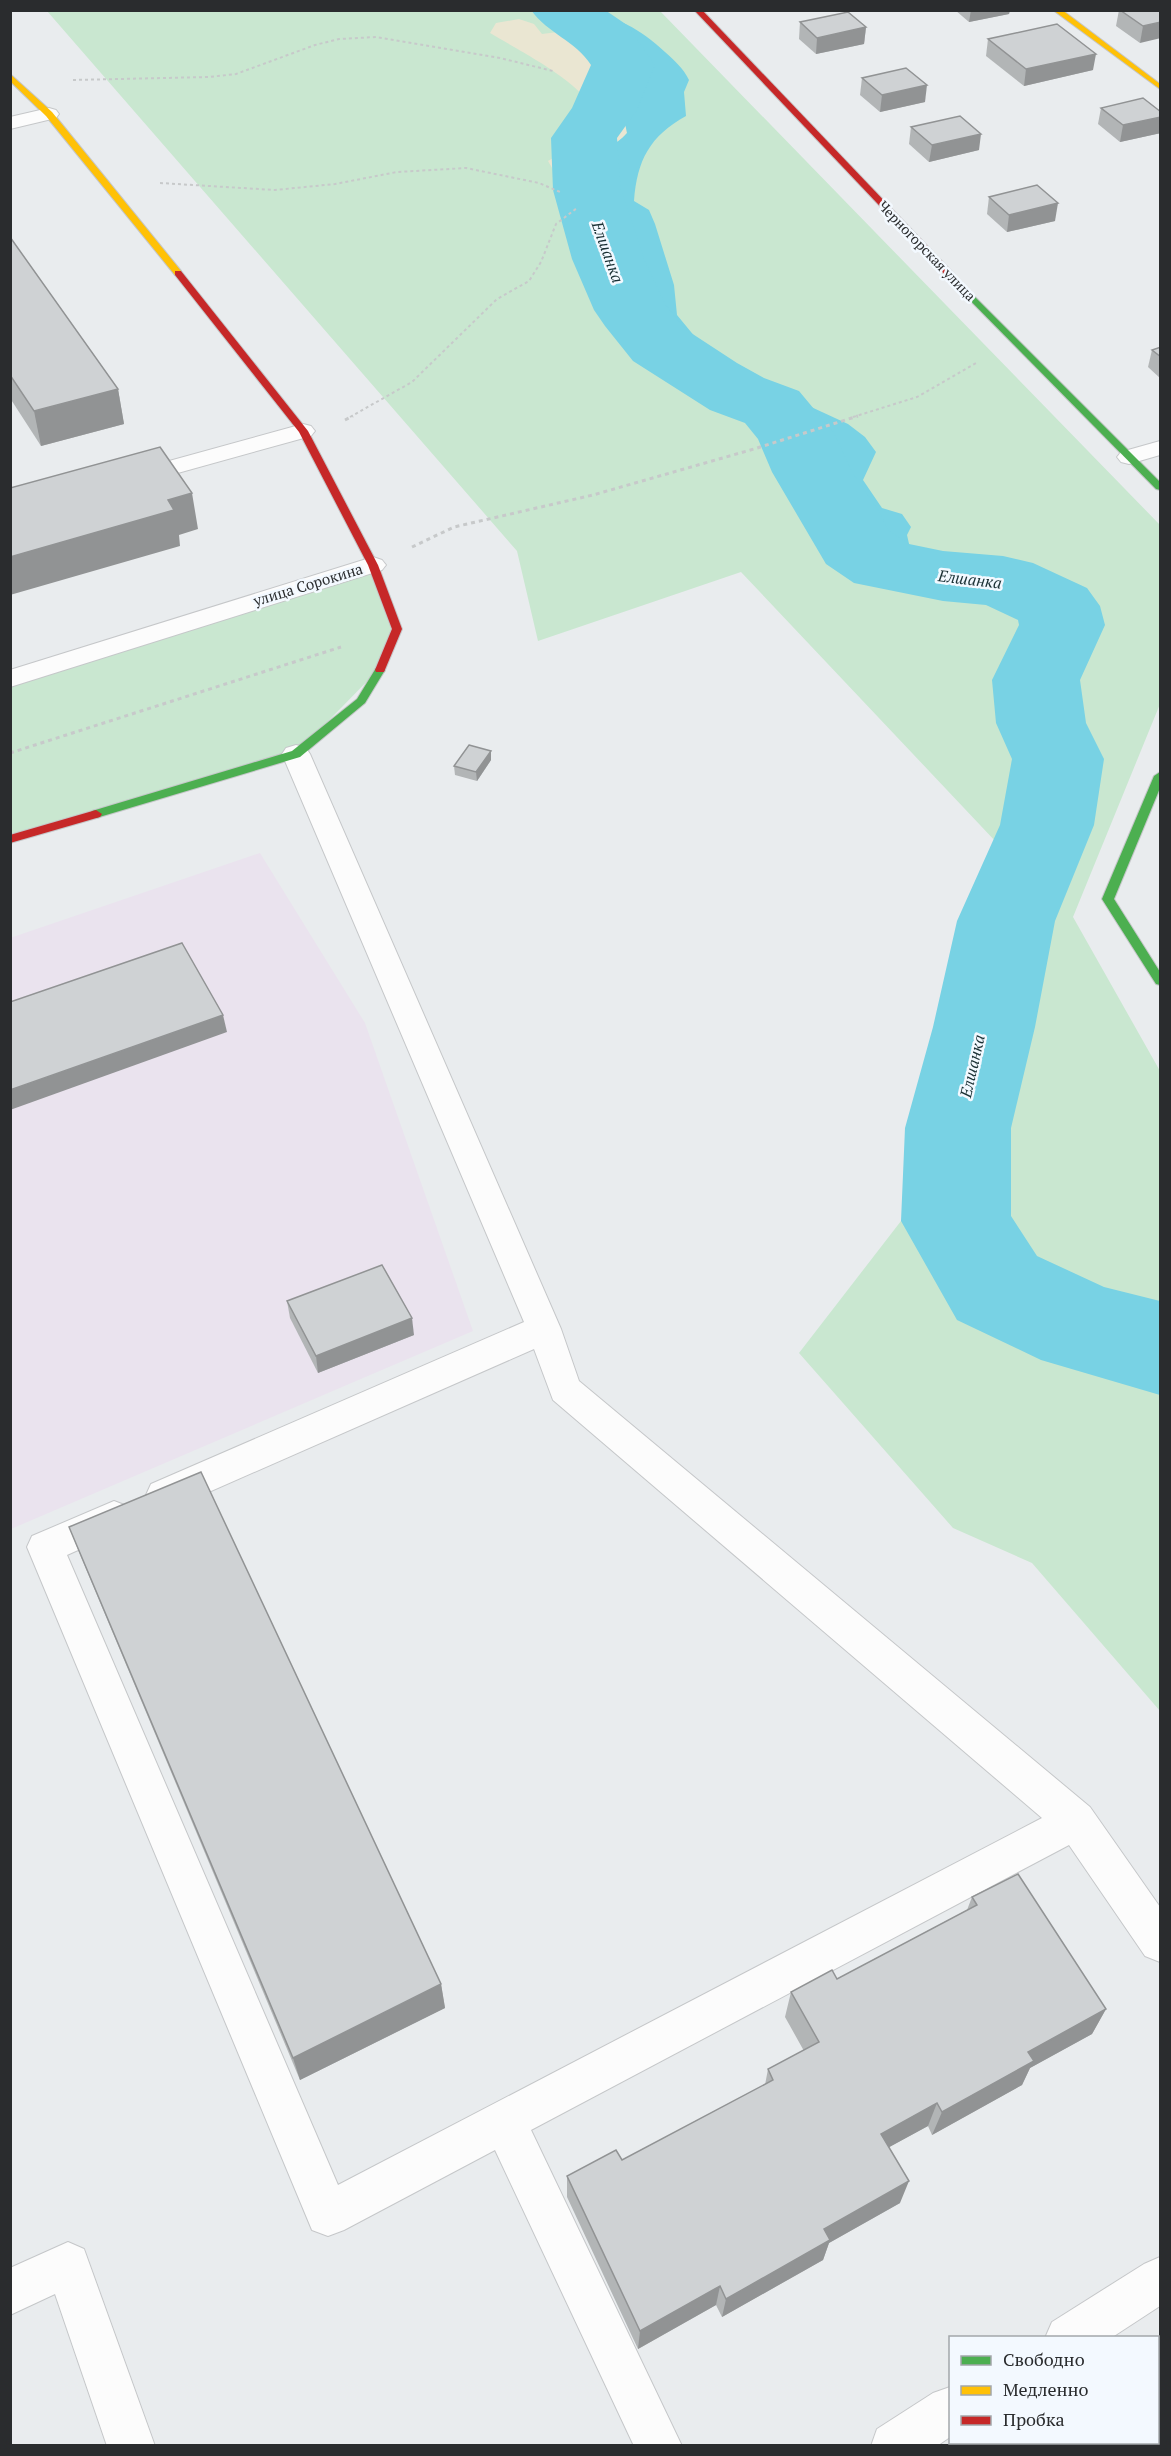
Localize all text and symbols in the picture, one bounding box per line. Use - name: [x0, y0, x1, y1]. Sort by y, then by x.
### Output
- street label: Черногорская улица: [875, 196, 980, 305]
- water label: Елшанка: [586, 217, 629, 286]
- street label: улица Сорокина: [250, 558, 365, 610]
- water label: Елшанка: [936, 564, 1003, 594]
- water label: Елшанка: [954, 1032, 990, 1101]
- legend: [949, 2336, 1159, 2444]
- text: Свободно: [1003, 2347, 1085, 2371]
- text: Медленно: [1003, 2377, 1089, 2401]
- text: Пробка: [1003, 2407, 1065, 2431]

